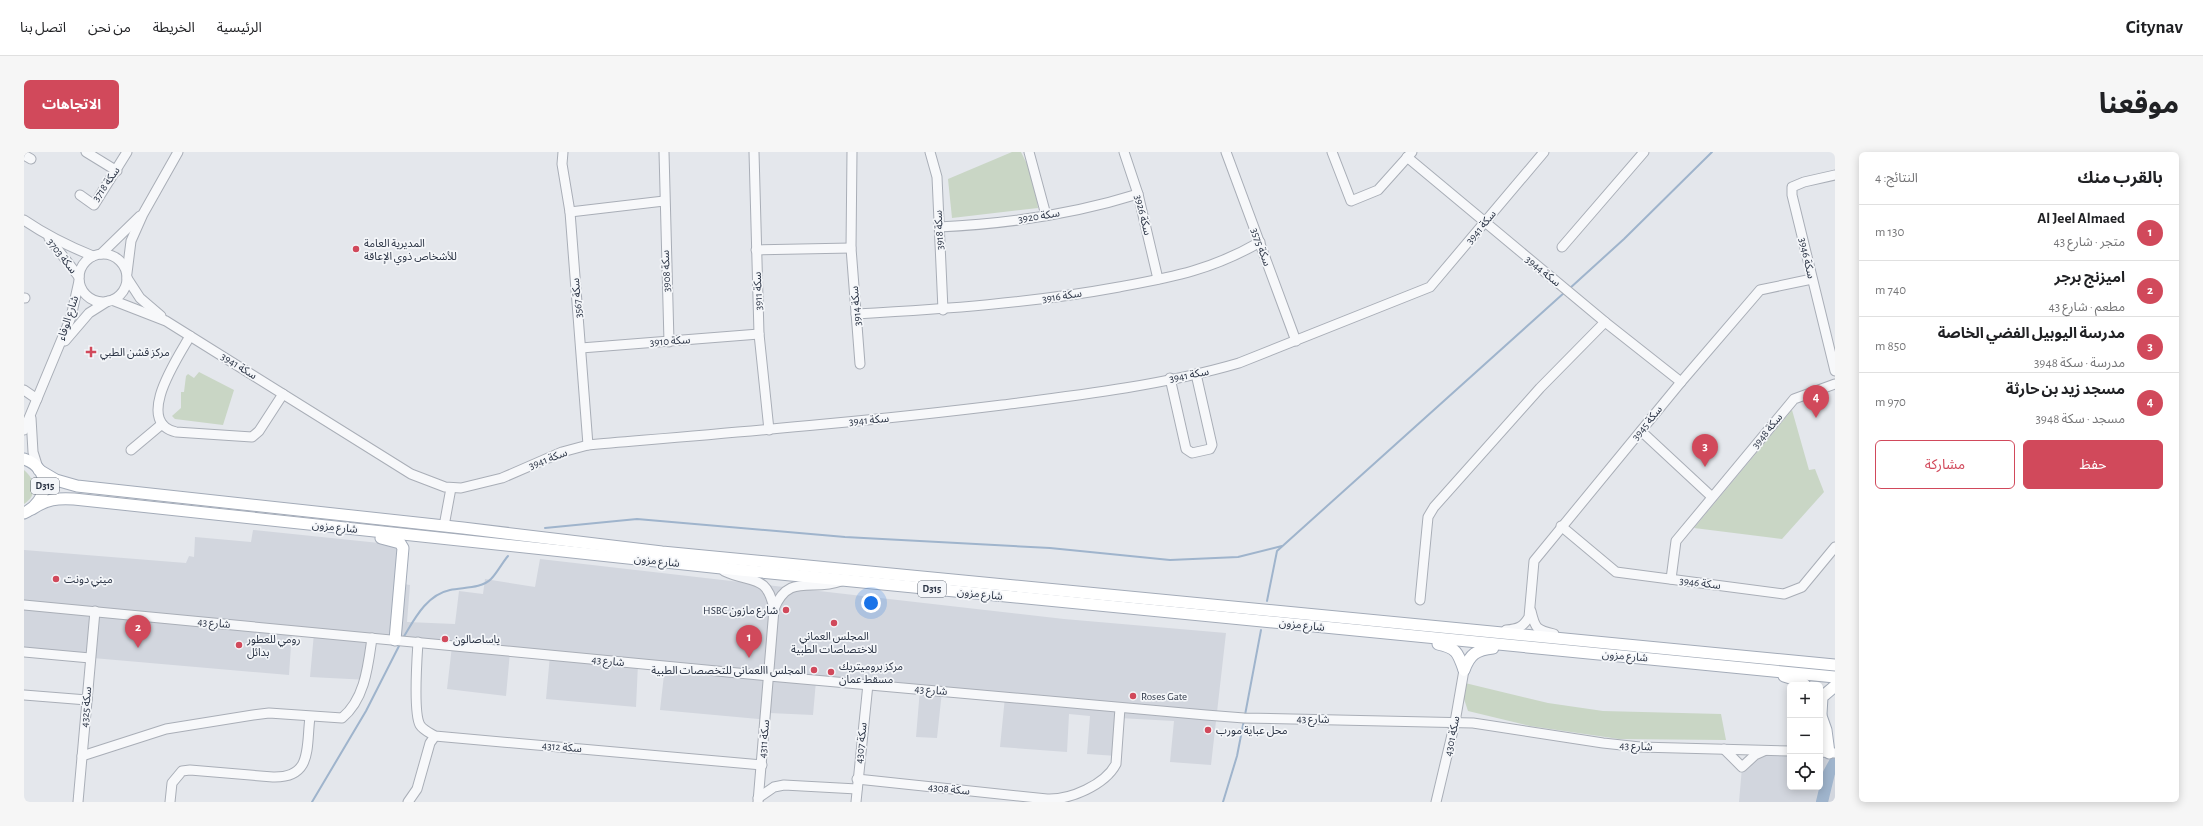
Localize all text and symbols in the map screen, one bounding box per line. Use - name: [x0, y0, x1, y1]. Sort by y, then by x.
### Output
- text: Citynav: [2126, 18, 2183, 37]
- text: اتصل بنا: [20, 21, 66, 35]
- text: من نحن: [88, 21, 131, 35]
- text: الخريطة: [153, 21, 195, 35]
- text: الرئيسية: [217, 21, 262, 35]
- button: الاتجاهات: [24, 80, 119, 129]
- text: موقعنا: [2099, 91, 2179, 119]
- street label: سكة 3718: [90, 164, 122, 203]
- text: بالقرب منك: [2078, 169, 2163, 186]
- text: النتائج: 4: [1875, 172, 1918, 185]
- street label: سكة 3926: [1133, 194, 1153, 237]
- street label: سكة 3920: [1017, 207, 1061, 225]
- street label: سكة 3941: [1464, 208, 1498, 246]
- street label: سكة 3918: [932, 209, 946, 250]
- text: Al Jeel Almaed: [2037, 211, 2125, 226]
- street label: سكة 3575: [1249, 226, 1273, 268]
- text: 130 m: [1875, 226, 1904, 239]
- text: 1: [2148, 226, 2152, 239]
- text: متجر · شارع 43: [2054, 236, 2125, 249]
- street label: سكة 3703: [45, 237, 79, 276]
- street label: سكة 3946: [1797, 237, 1817, 280]
- place label: المديرية العامة للأشخاص ذوي الإعاقة: [364, 238, 457, 265]
- marker: المديرية العامة للأشخاص ذوي الإعاقة: [351, 244, 361, 254]
- street label: سكة 3908: [660, 249, 672, 292]
- street label: سكة 3944: [1523, 254, 1563, 289]
- text: اميزنج برجر: [2055, 270, 2125, 285]
- street label: سكة 3911: [752, 271, 764, 311]
- street label: سكة 3567: [570, 277, 584, 319]
- text: 740 m: [1875, 284, 1906, 297]
- text: 2: [2147, 284, 2153, 297]
- street label: سكة 3914: [849, 285, 863, 326]
- street label: سكة 3916: [1041, 287, 1083, 305]
- street label: شارع الوفاء: [56, 294, 82, 342]
- text: مطعم · شارع 43: [2049, 301, 2125, 314]
- text: مدرسة اليوبيل الفضي الخاصة: [1938, 326, 2125, 341]
- street label: سكة 3910: [649, 334, 691, 348]
- text: 850 m: [1875, 340, 1906, 353]
- text: 3: [2147, 340, 2153, 353]
- marker: مركز قشن الطبي: [85, 346, 97, 358]
- place label: مركز قشن الطبي: [100, 347, 170, 361]
- street label: سكة 3941: [219, 351, 259, 382]
- text: مدرسة · سكة 3948: [2034, 357, 2125, 370]
- street label: سكة 3941: [1168, 366, 1210, 384]
- text: مسجد زيد بن حارثة: [2006, 382, 2125, 397]
- pin: 4: [1803, 385, 1829, 418]
- text: 970 m: [1875, 396, 1906, 409]
- text: 4: [2147, 396, 2153, 409]
- street label: سكة 3945: [1630, 403, 1664, 442]
- street label: سكة 3948: [1750, 411, 1785, 451]
- street label: سكة 3941: [849, 413, 890, 427]
- text: مسجد · سكة 3948: [2036, 413, 2125, 426]
- pin: 3: [1692, 434, 1718, 467]
- button: مشاركة: [1875, 440, 2015, 489]
- button: حفظ: [2023, 440, 2163, 489]
- street label: سكة 3941: [527, 447, 569, 471]
- road number: D315: [31, 478, 59, 494]
- street label: شارع مزون: [311, 519, 359, 537]
- street label: شارع مزون: [633, 553, 681, 571]
- marker: ميني دونت: [51, 574, 61, 584]
- place label: ميني دونت: [64, 574, 113, 588]
- street label: سكة 3946: [1679, 575, 1722, 591]
- road number: D315: [918, 581, 946, 597]
- street label: شارع مزون: [956, 586, 1004, 604]
- your location: [861, 593, 881, 613]
- place label: HSBC شارع مازون: [703, 605, 778, 618]
- marker: HSBC شارع مازون: [781, 605, 791, 615]
- pin: 2: [125, 615, 151, 648]
- street label: شارع 43: [197, 616, 231, 632]
- street label: شارع مزون: [1278, 617, 1326, 635]
- marker: المجلس العماني للاختصاصات الطبية: [829, 618, 839, 628]
- pin: 1: [736, 625, 762, 658]
- place label: المجلس العماني للاختصاصات الطبية: [791, 631, 877, 656]
- place label: رومي للعطور بدائل: [246, 634, 301, 659]
- marker: ياساصالون: [440, 634, 450, 644]
- place label: ياساصالون: [453, 634, 500, 646]
- marker: رومي للعطور بدائل: [234, 640, 244, 650]
- street label: شارع مزون: [1602, 649, 1649, 666]
- street label: شارع 43: [591, 654, 625, 670]
- place label: مركز بروميتريك مسقط عمان: [839, 661, 903, 686]
- place label: المجلس االعمانى للتخصصات الطبية: [651, 665, 806, 677]
- marker: المجلس االعمانى للتخصصات الطبية: [809, 665, 819, 675]
- marker: مركز بروميتريك مسقط عمان: [826, 667, 836, 677]
- map controls: [1787, 682, 1823, 790]
- button: +: [1787, 682, 1823, 718]
- street label: شارع 43: [914, 683, 948, 699]
- street label: سكة 4325: [79, 686, 93, 728]
- marker: Roses Gate: [1128, 691, 1138, 701]
- place label: Roses Gate: [1141, 691, 1187, 702]
- street label: شارع 43: [1296, 713, 1330, 727]
- street label: سكة 4301: [1442, 715, 1462, 757]
- button: −: [1787, 718, 1823, 754]
- street label: سكة 4311: [757, 719, 771, 759]
- street label: سكة 4307: [853, 721, 869, 764]
- marker: محل عباية مورب: [1203, 725, 1213, 735]
- place label: محل عباية مورب: [1216, 725, 1288, 737]
- street label: سكة 4312: [542, 740, 583, 754]
- street label: شارع 43: [1619, 740, 1653, 754]
- button: locate: [1787, 754, 1823, 790]
- street label: سكة 4308: [927, 781, 971, 797]

